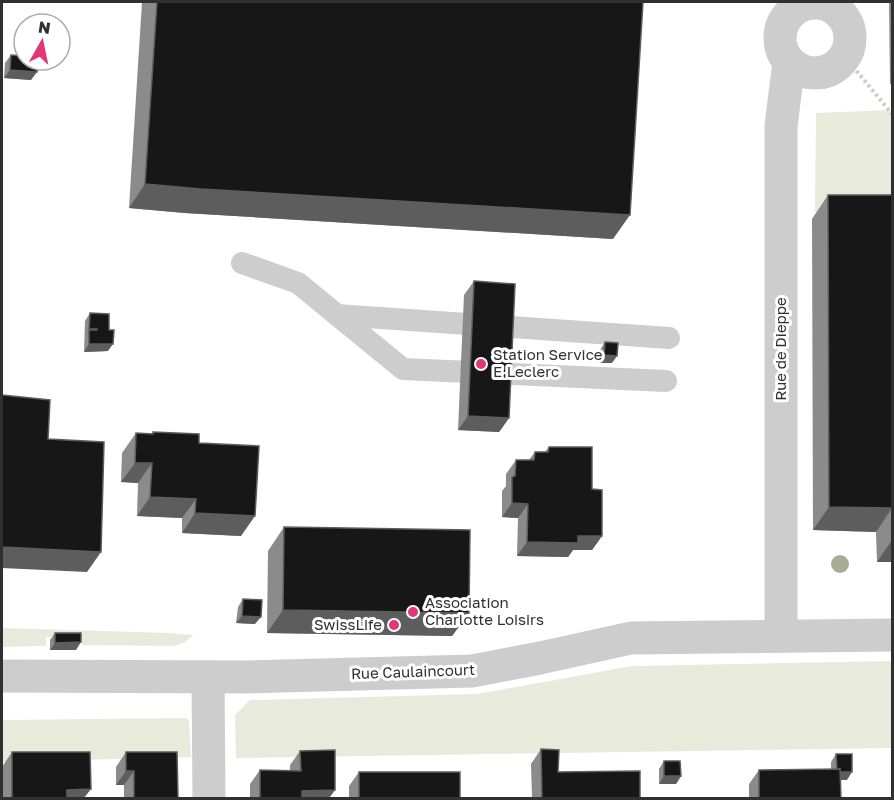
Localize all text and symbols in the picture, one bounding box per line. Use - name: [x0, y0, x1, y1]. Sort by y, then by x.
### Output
- north arrow: [12, 12, 72, 72]
- text: N: [37, 16, 52, 38]
- street label: Rue de Dieppe: [771, 297, 789, 401]
- place label: Station Service E.Leclerc: [493, 345, 603, 380]
- marker: Station Service E.Leclerc: [474, 357, 488, 371]
- place label: Association Charlotte Loisirs: [425, 593, 544, 628]
- marker: Association Charlotte Loisirs: [406, 605, 420, 619]
- place label: SwissLife: [314, 615, 382, 633]
- marker: SwissLife: [387, 618, 401, 632]
- street label: Rue Caulaincourt: [351, 660, 475, 682]

